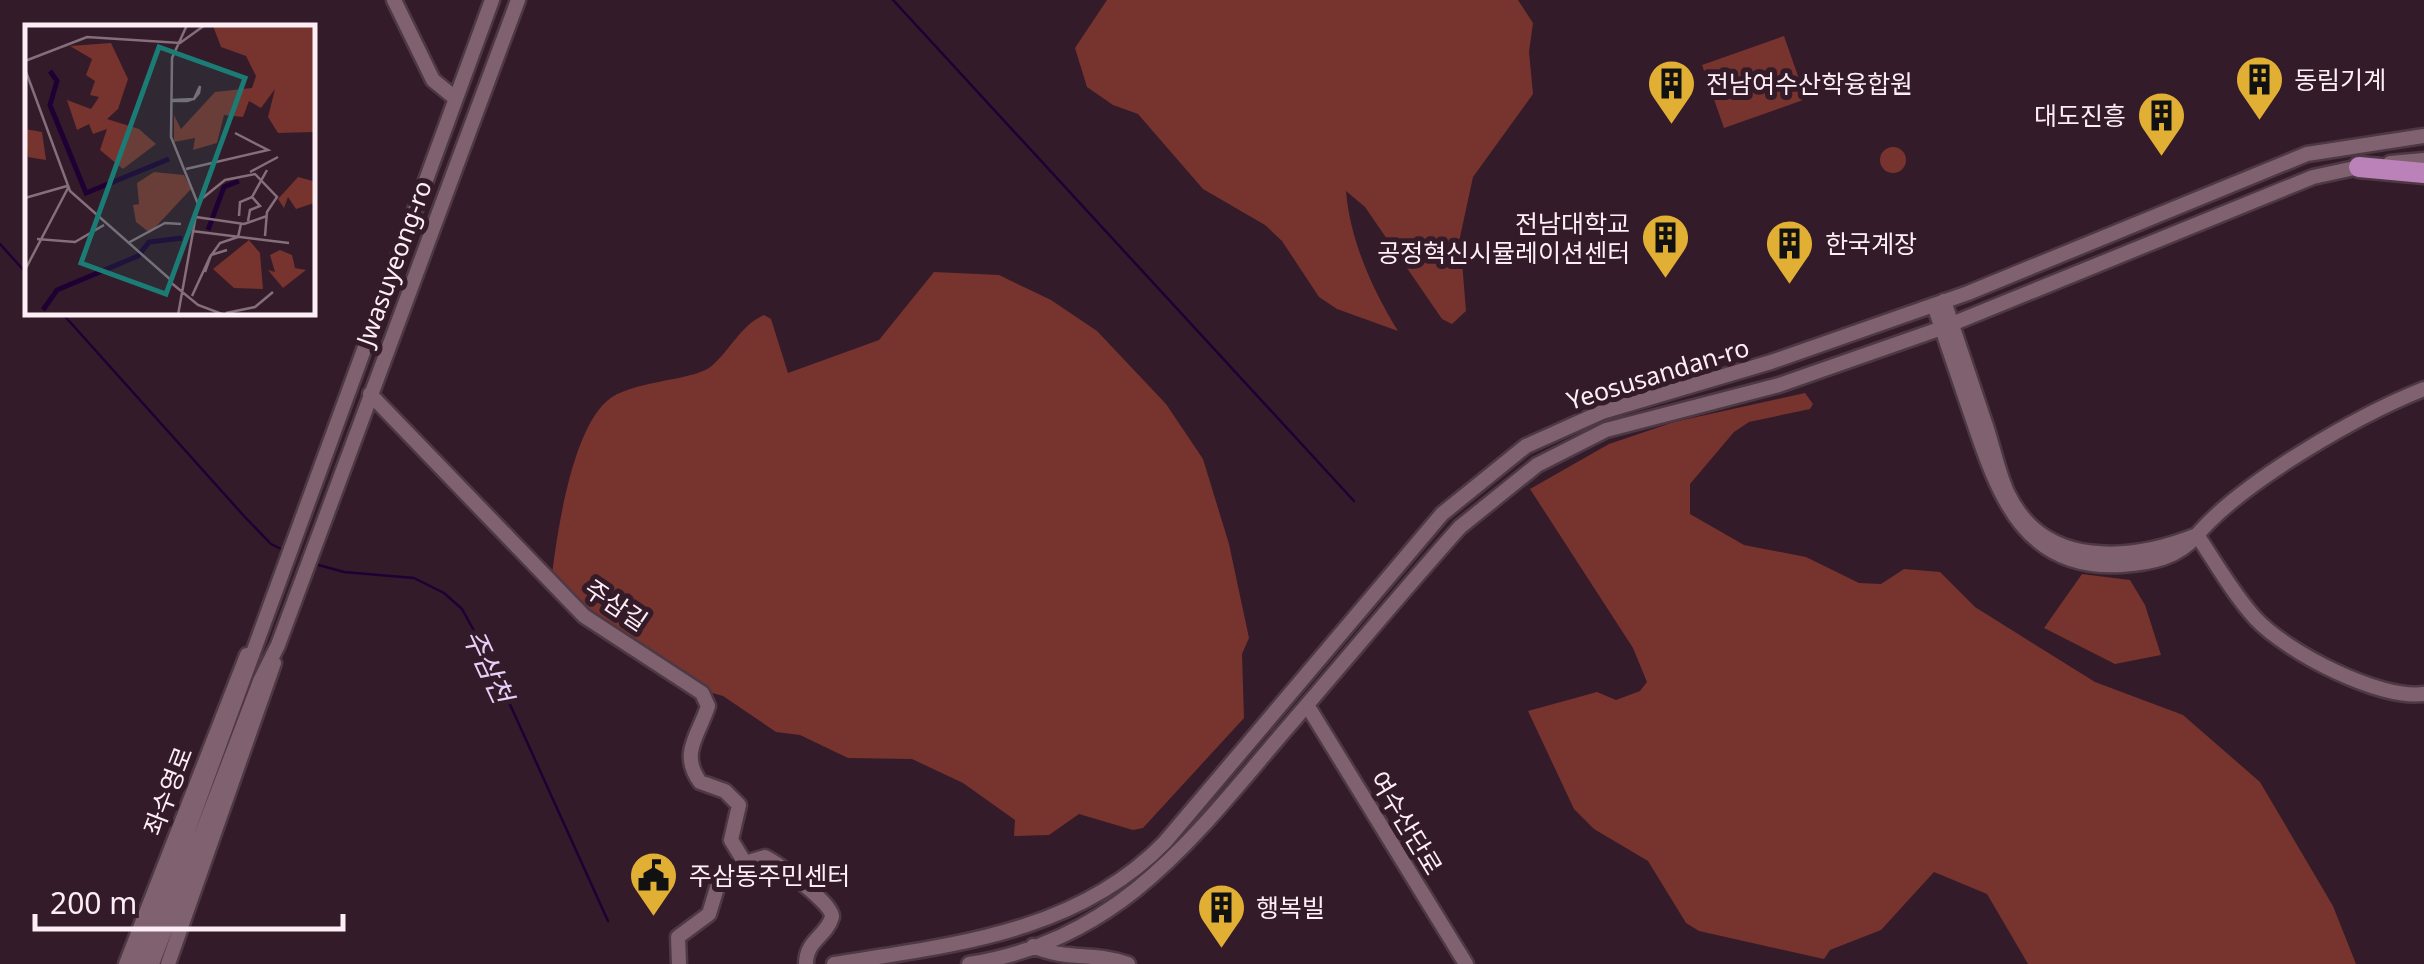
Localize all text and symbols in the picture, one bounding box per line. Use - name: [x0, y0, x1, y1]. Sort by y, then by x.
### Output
- inset map: [25, 25, 315, 315]
- building icon: 동림기계: [2233, 54, 2285, 122]
- building icon: 전남여수산학융합원: [1645, 58, 1697, 126]
- place label: 동림기계: [2294, 62, 2386, 96]
- place label: 전남여수산학융합원: [1706, 66, 1913, 100]
- building icon: 대도진흥: [2135, 90, 2187, 158]
- place label: 대도진흥: [2034, 98, 2126, 132]
- street label: Jwasuyeong-ro: [347, 175, 439, 352]
- place label: 전남대학교 공정혁신시뮬레이션센터: [1377, 206, 1630, 269]
- building icon: 전남대학교 공정혁신시뮬레이션센터: [1639, 212, 1691, 280]
- building icon: 한국계장: [1764, 218, 1816, 286]
- place label: 한국계장: [1825, 226, 1917, 260]
- street label: Yeosusandan-ro: [1562, 329, 1753, 417]
- street label: 주삼길: [578, 571, 655, 638]
- water label: 주삼천: [455, 623, 524, 712]
- street label: 좌수영로: [135, 742, 199, 840]
- street label: 여수산단로: [1363, 764, 1451, 881]
- public building icon: 주삼동주민센터: [628, 850, 680, 918]
- place label: 주삼동주민센터: [689, 858, 850, 892]
- scale bar: [35, 869, 342, 931]
- text: 200 m: [50, 882, 137, 923]
- building icon: 행복빌: [1195, 882, 1247, 950]
- place label: 행복빌: [1256, 890, 1325, 924]

